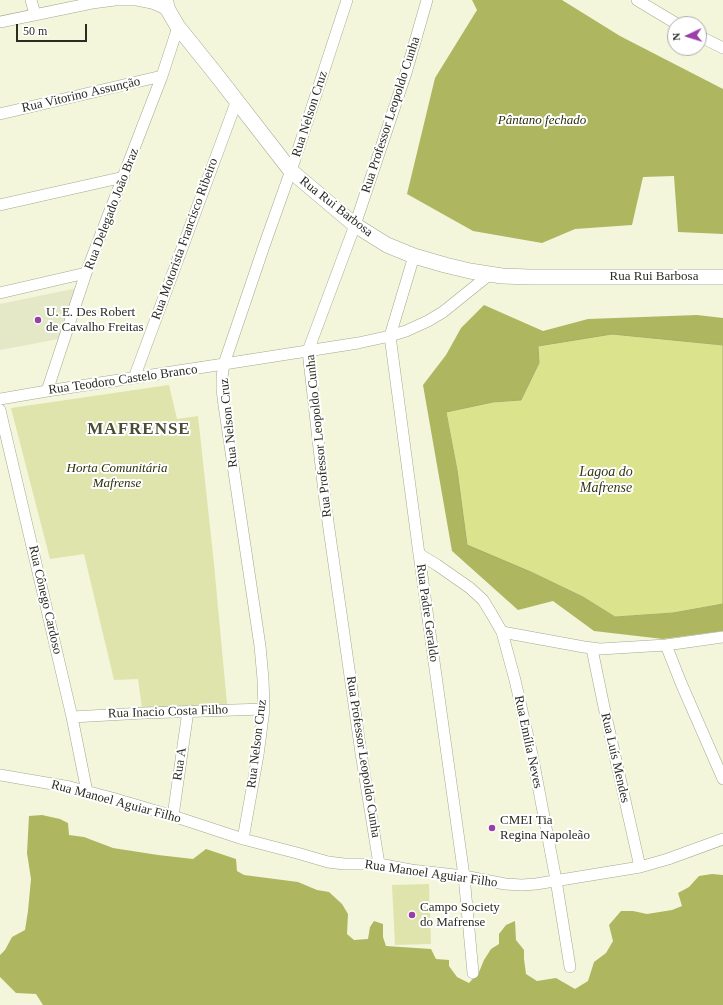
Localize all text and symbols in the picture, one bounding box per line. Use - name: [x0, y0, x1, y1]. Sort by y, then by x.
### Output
- scale bar: [18, 16, 89, 42]
- north arrow: [667, 16, 707, 56]
- text: 50 m: [23, 24, 47, 38]
- text: N: [670, 32, 682, 41]
- street label: Rua Professor Leopoldo Cunha: [358, 35, 424, 195]
- street label: Rua Nelson Cruz: [289, 69, 331, 159]
- street label: Rua Vitorino Assunção: [20, 74, 142, 116]
- park label: Pântano fechado: [498, 113, 586, 129]
- street label: Rua Delegado João Braz: [82, 146, 142, 272]
- street label: Rua Motorista Francisco Ribeiro: [148, 156, 222, 322]
- street label: Rua Rui Barbosa: [296, 174, 376, 240]
- street label: Rua Rui Barbosa: [610, 269, 698, 285]
- place label: U. E. Des Robert de Cavalho Freitas: [46, 305, 143, 336]
- marker: U. E. Des Robert de Cavalho Freitas: [33, 315, 43, 325]
- street label: Rua Professor Leopoldo Cunha: [303, 354, 335, 518]
- street label: Rua Teodoro Castelo Branco: [47, 362, 199, 398]
- street label: Rua Nelson Cruz: [217, 378, 241, 468]
- district label: MAFRENSE: [87, 420, 191, 440]
- park label: Horta Comunitária Mafrense: [67, 461, 167, 492]
- water label: Lagoa do Mafrense: [579, 464, 633, 496]
- street label: Rua Cônego Cardoso: [25, 544, 65, 656]
- street label: Rua Padre Geraldo: [412, 563, 442, 663]
- street label: Rua Professor Leopoldo Cunha: [343, 675, 383, 839]
- street label: Rua Emília Neves: [511, 694, 545, 790]
- street label: Rua Nelson Cruz: [244, 699, 270, 789]
- street label: Rua Inacio Costa Filho: [108, 702, 228, 722]
- street label: Rua Luís Mendes: [597, 712, 633, 804]
- street label: Rua A: [170, 746, 190, 782]
- street label: Rua Manoel Aguiar Filho: [49, 777, 183, 827]
- place label: CMEI Tia Regina Napoleão: [500, 813, 590, 844]
- marker: CMEI Tia Regina Napoleão: [487, 823, 497, 833]
- street label: Rua Manoel Aguiar Filho: [364, 857, 498, 891]
- place label: Campo Society do Mafrense: [420, 900, 500, 931]
- marker: Campo Society do Mafrense: [407, 910, 417, 920]

